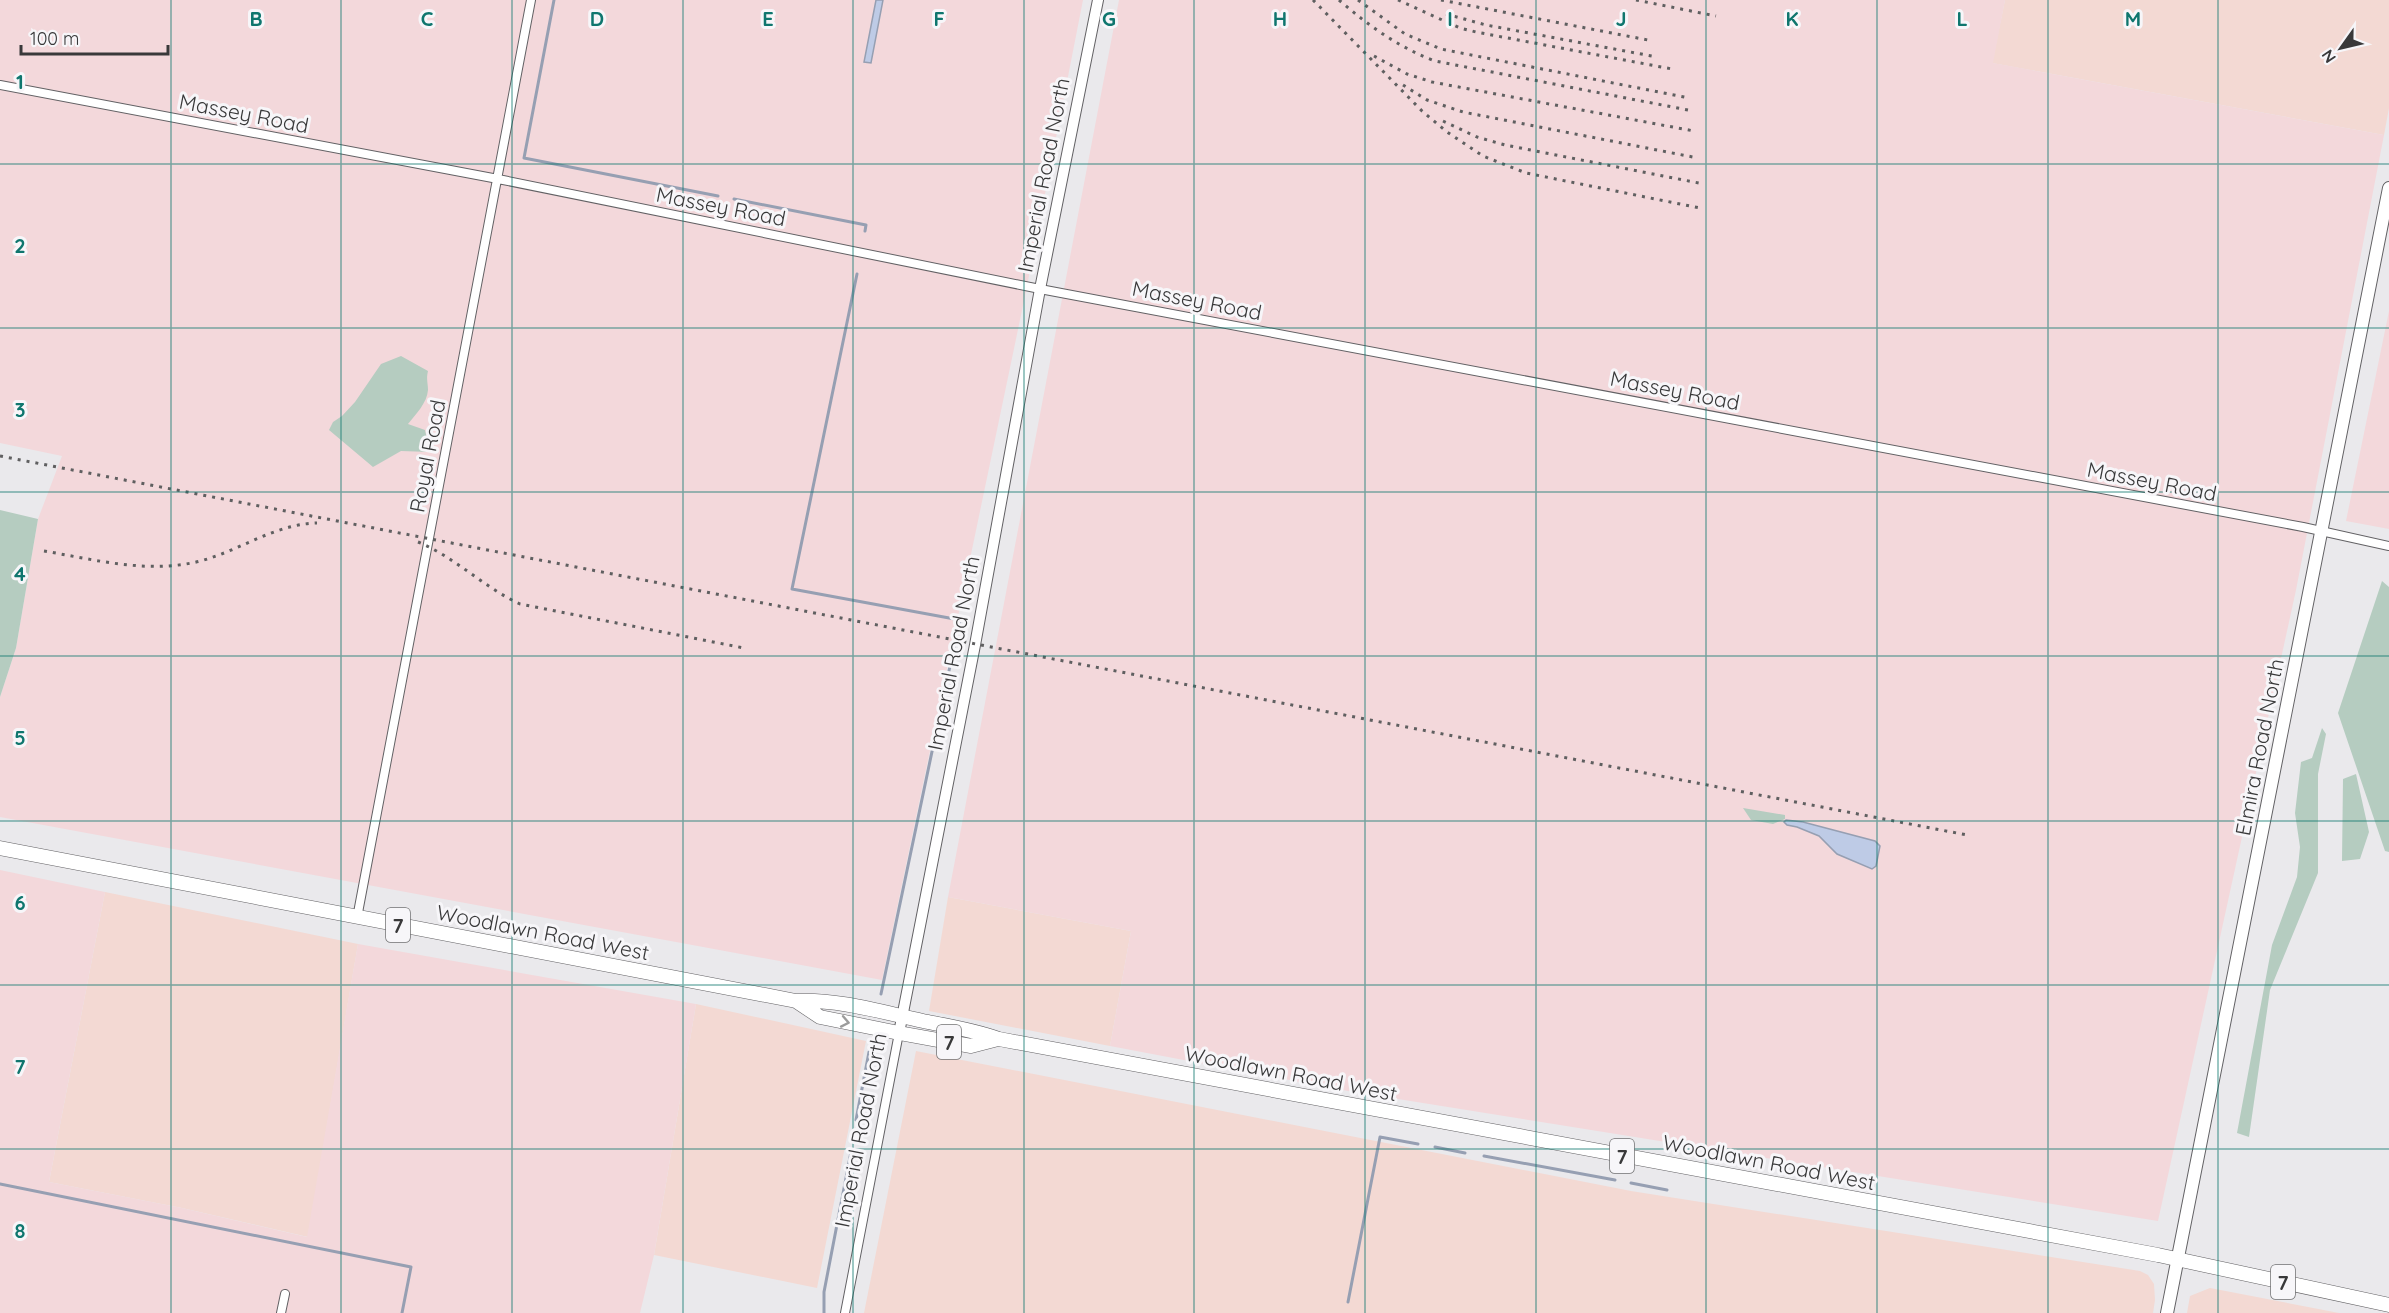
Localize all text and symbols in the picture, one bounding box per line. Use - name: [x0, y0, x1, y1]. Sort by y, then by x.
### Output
- text: B: [249, 6, 263, 31]
- text: C: [421, 6, 434, 31]
- text: D: [590, 6, 604, 31]
- text: E: [762, 6, 774, 31]
- text: F: [933, 6, 945, 31]
- text: G: [1102, 6, 1116, 31]
- text: H: [1273, 6, 1287, 31]
- text: I: [1447, 6, 1453, 31]
- text: J: [1615, 6, 1627, 31]
- text: K: [1785, 6, 1799, 31]
- text: L: [1956, 6, 1968, 31]
- text: M: [2125, 6, 2141, 31]
- scale bar: [21, 18, 168, 56]
- north arrow: [2311, 18, 2371, 78]
- text: 100 m: [30, 27, 79, 50]
- text: N: [2317, 46, 2340, 67]
- text: 1: [16, 69, 24, 94]
- street label: Imperial Road North: [1011, 75, 1075, 275]
- street label: Massey Road: [177, 88, 311, 138]
- street label: Massey Road: [654, 181, 788, 231]
- text: 2: [14, 233, 26, 258]
- street label: Massey Road: [1130, 275, 1264, 325]
- street label: Massey Road: [1608, 365, 1742, 415]
- text: 3: [15, 397, 25, 422]
- street label: Royal Road: [403, 398, 451, 514]
- street label: Massey Road: [2085, 456, 2219, 506]
- street label: Imperial Road North: [921, 553, 985, 753]
- text: 4: [14, 561, 26, 586]
- street label: Elmira Road North: [2229, 656, 2289, 838]
- text: 5: [14, 725, 26, 750]
- text: 6: [14, 890, 26, 915]
- street label: Woodlawn Road West: [435, 899, 651, 965]
- road number: 7: [386, 908, 410, 942]
- one-way arrow: [840, 1015, 850, 1028]
- road number: 7: [937, 1025, 961, 1059]
- street label: Imperial Road North: [828, 1030, 892, 1230]
- street label: Woodlawn Road West: [1183, 1040, 1399, 1106]
- text: 7: [15, 1054, 26, 1079]
- street label: Woodlawn Road West: [1661, 1129, 1877, 1195]
- road number: 7: [1610, 1139, 1634, 1173]
- text: 8: [15, 1218, 26, 1243]
- road number: 7: [2271, 1265, 2295, 1299]

